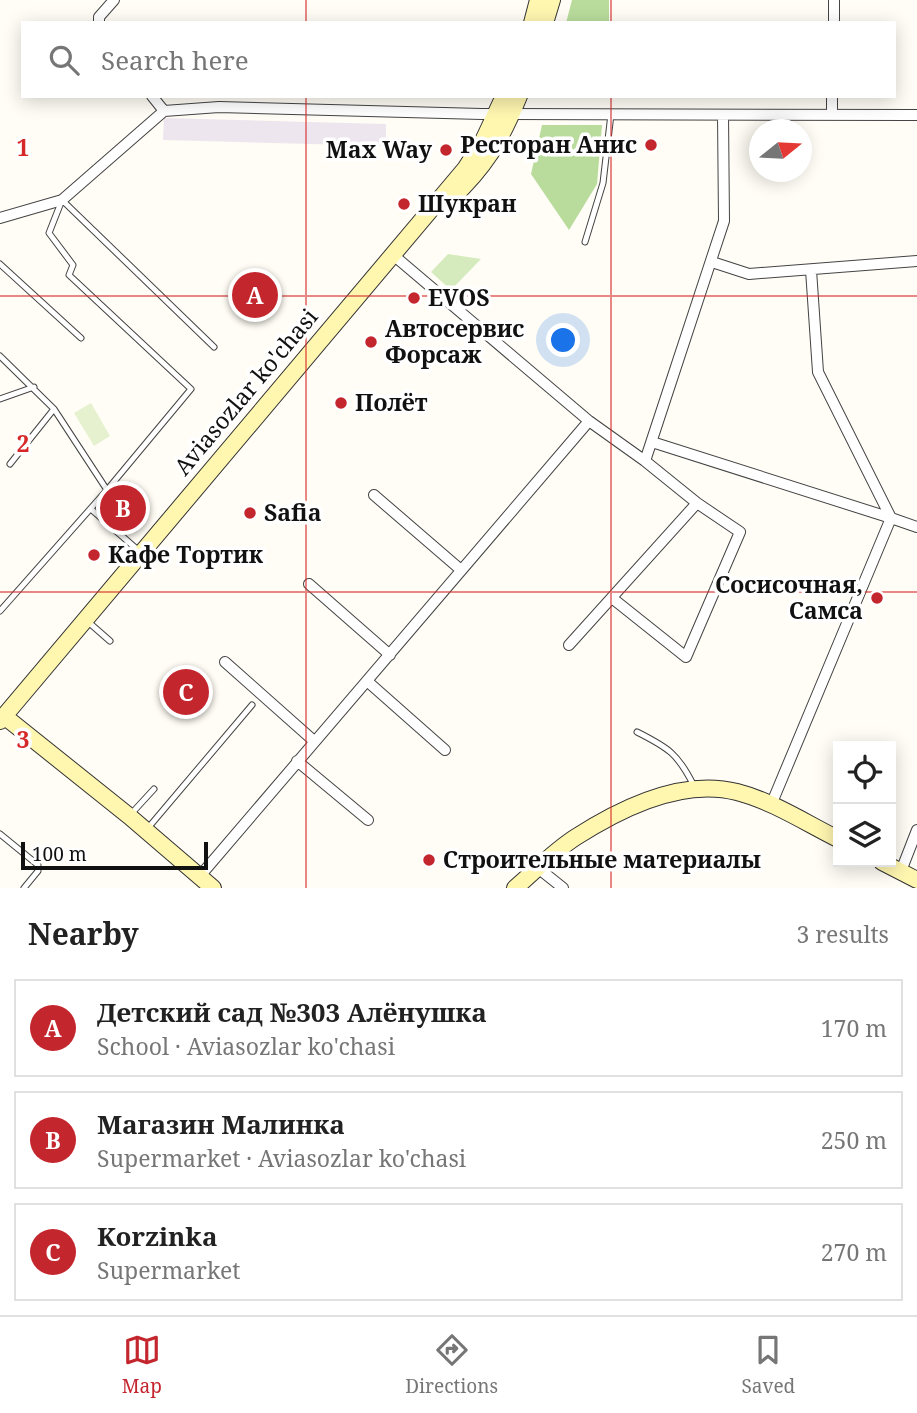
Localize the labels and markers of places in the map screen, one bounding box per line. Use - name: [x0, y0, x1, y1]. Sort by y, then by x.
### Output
- place label: Ресторан Анис: [460, 128, 637, 160]
- place label: Max Way: [326, 133, 433, 165]
- marker: Ресторан Анис: [643, 137, 659, 153]
- marker: Max Way: [438, 142, 454, 158]
- place label: Шукран: [418, 187, 517, 219]
- marker: Шукран: [396, 196, 412, 212]
- pin: A: [232, 269, 278, 321]
- place label: EVOS: [428, 281, 490, 313]
- marker: EVOS: [406, 290, 422, 306]
- place label: Автосервис Форсаж: [385, 312, 524, 370]
- marker: Автосервис Форсаж: [363, 334, 379, 350]
- place label: Полёт: [355, 386, 428, 418]
- marker: Полёт: [333, 395, 349, 411]
- pin: B: [100, 482, 146, 534]
- place label: Safia: [264, 496, 322, 528]
- marker: Safia: [242, 505, 258, 521]
- place label: Кафе Тортик: [108, 538, 264, 570]
- marker: Кафе Тортик: [86, 547, 102, 563]
- place label: Сосисочная, Самса: [715, 568, 863, 626]
- marker: Сосисочная, Самса: [869, 590, 885, 606]
- pin: C: [163, 666, 209, 718]
- place label: Строительные материалы: [443, 843, 761, 875]
- marker: Строительные материалы: [421, 852, 437, 868]

